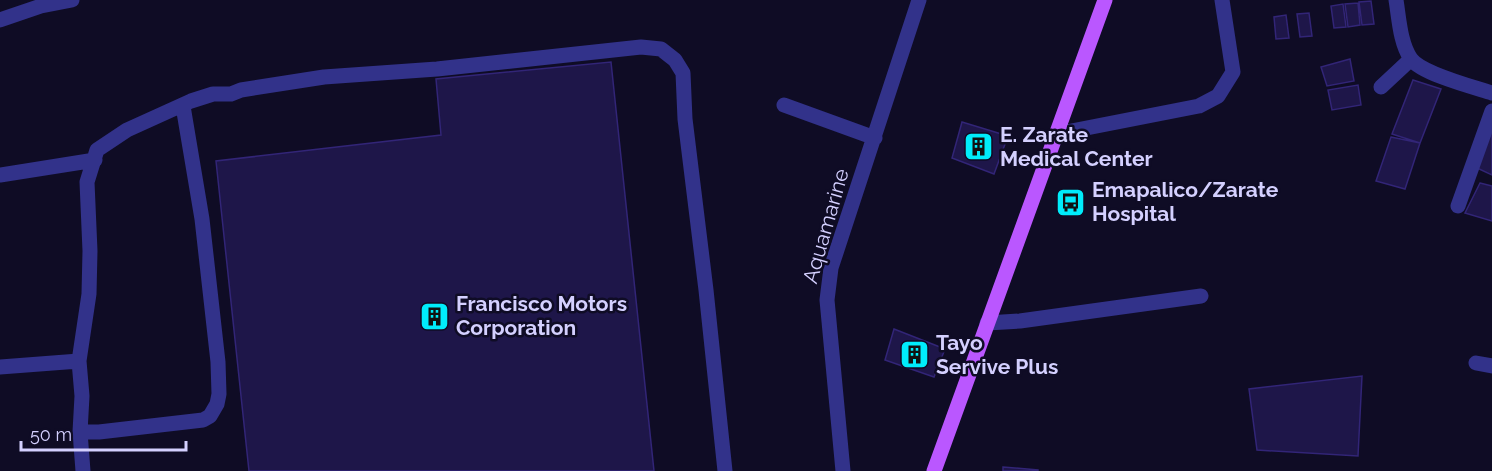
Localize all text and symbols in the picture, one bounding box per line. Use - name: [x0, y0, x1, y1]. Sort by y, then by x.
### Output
- place label: E. Zarate Medical Center: [1000, 122, 1153, 171]
- building icon: E. Zarate Medical Center: [963, 131, 995, 163]
- street label: Aquamarine: [797, 166, 854, 286]
- place label: Emapalico/Zarate Hospital: [1092, 177, 1279, 226]
- bus stop icon: Emapalico/Zarate Hospital: [1055, 186, 1087, 218]
- place label: Francisco Motors Corporation: [456, 291, 627, 340]
- building icon: Francisco Motors Corporation: [419, 300, 451, 332]
- place label: Tayo Servive Plus: [936, 330, 1058, 379]
- building icon: Tayo Servive Plus: [899, 339, 931, 371]
- scale bar: [21, 414, 186, 452]
- text: 50 m: [30, 424, 72, 445]

